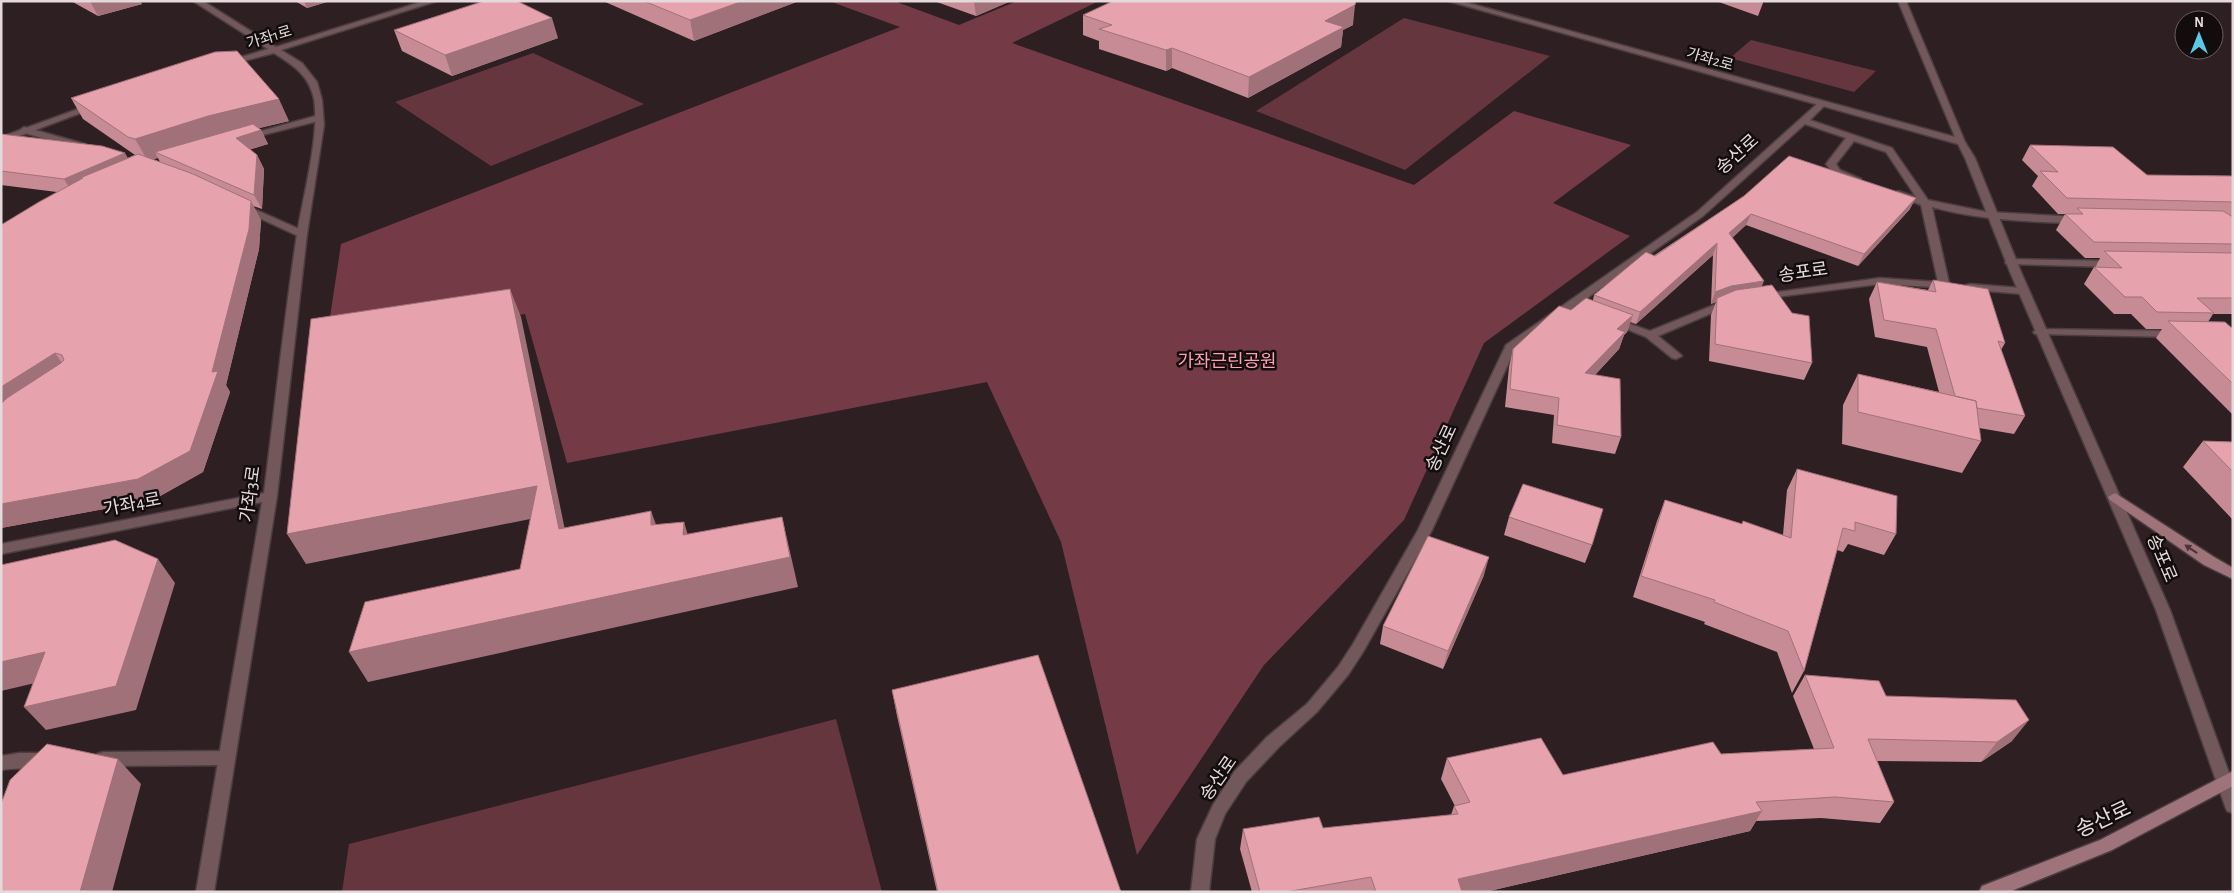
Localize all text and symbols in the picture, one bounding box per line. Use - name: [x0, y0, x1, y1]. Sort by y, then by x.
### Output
- north arrow: [2174, 10, 2224, 60]
- text: N: [2194, 16, 2204, 30]
- street label: 가좌1로: [244, 23, 294, 51]
- street label: 가좌2로: [1685, 45, 1735, 73]
- street label: 송산로: [1713, 131, 1762, 178]
- street label: 송포로: [1777, 260, 1829, 285]
- park label: 가좌근린공원: [1177, 352, 1277, 371]
- street label: 송산로: [1422, 422, 1461, 475]
- street label: 가좌3로: [237, 464, 264, 524]
- street label: 가좌4로: [102, 490, 163, 519]
- street label: 송포로: [2143, 532, 2180, 585]
- one-way arrow: [2184, 545, 2198, 554]
- street label: 송산로: [1196, 752, 1240, 804]
- street label: 송산로: [2072, 797, 2134, 841]

